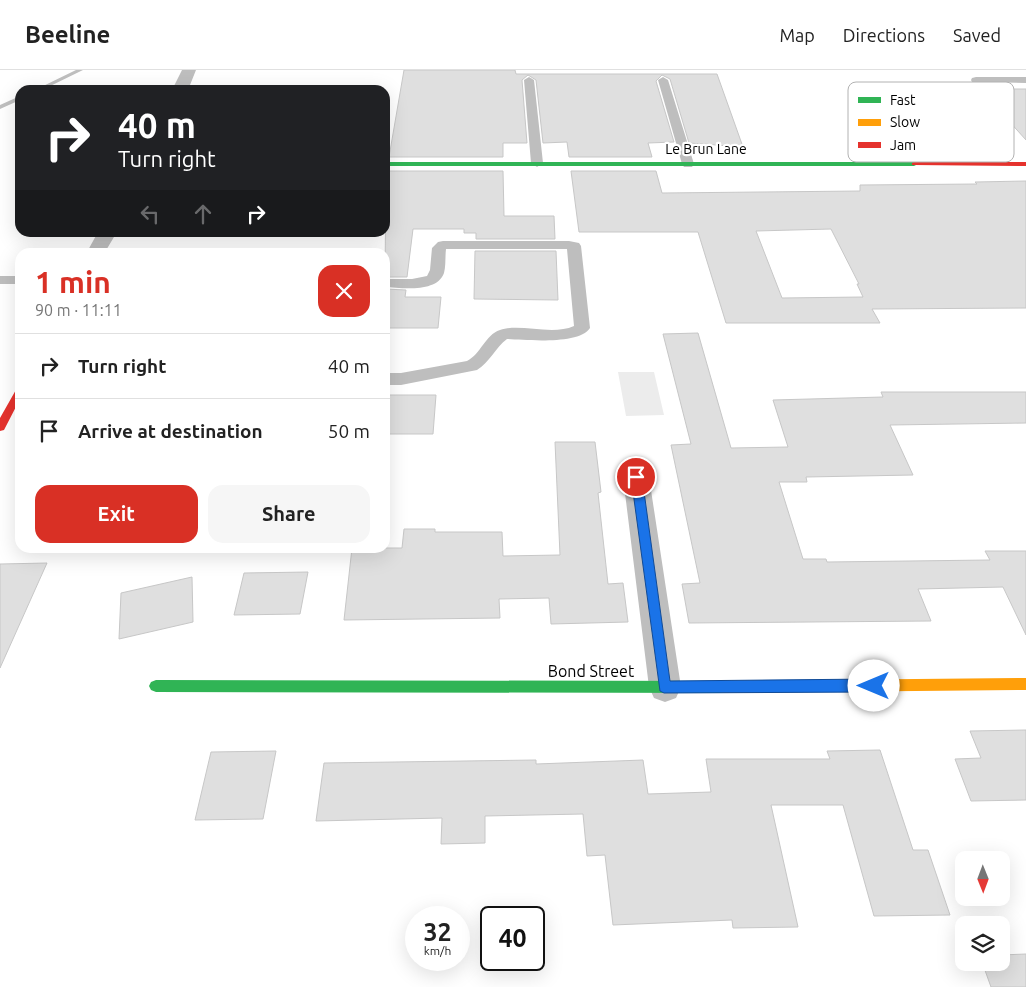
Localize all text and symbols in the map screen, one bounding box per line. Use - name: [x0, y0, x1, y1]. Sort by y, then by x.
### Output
- text: Beeline: [25, 21, 110, 48]
- text: Map: [779, 25, 815, 45]
- text: Directions: [843, 25, 925, 45]
- text: Saved: [953, 25, 1001, 45]
- legend: [848, 82, 1014, 162]
- text: Fast: [890, 92, 916, 108]
- icon: right: [35, 105, 100, 170]
- text: 40 m: [118, 105, 196, 145]
- text: Slow: [890, 114, 920, 130]
- text: Jam: [890, 137, 916, 153]
- street label: Le Brun Lane: [665, 141, 747, 157]
- text: Turn right: [118, 146, 216, 171]
- icon: left: [136, 200, 164, 228]
- icon: ahead: [189, 200, 217, 228]
- icon: right: [242, 200, 270, 228]
- text: 1 min: [35, 265, 111, 299]
- button: close: [318, 265, 370, 317]
- text: 90 m · 11:11: [35, 301, 122, 319]
- icon: right: [35, 352, 63, 380]
- text: Turn right: [78, 355, 166, 377]
- text: 40 m: [328, 355, 370, 377]
- icon: arrive: [35, 417, 63, 445]
- text: Arrive at destination: [78, 420, 263, 442]
- text: 50 m: [328, 420, 370, 442]
- pin: [615, 456, 657, 498]
- icon: arrive: [622, 463, 650, 491]
- button: Exit: [35, 485, 198, 543]
- button: Share: [208, 485, 370, 543]
- position arrow: [847, 659, 899, 711]
- street label: Bond Street: [548, 662, 635, 680]
- north arrow: [955, 851, 1010, 906]
- map controls: [955, 851, 1010, 971]
- speed limit sign: 40: [480, 906, 545, 971]
- button: layers: [955, 916, 1010, 971]
- text: 32: [423, 918, 452, 946]
- text: km/h: [424, 944, 451, 957]

